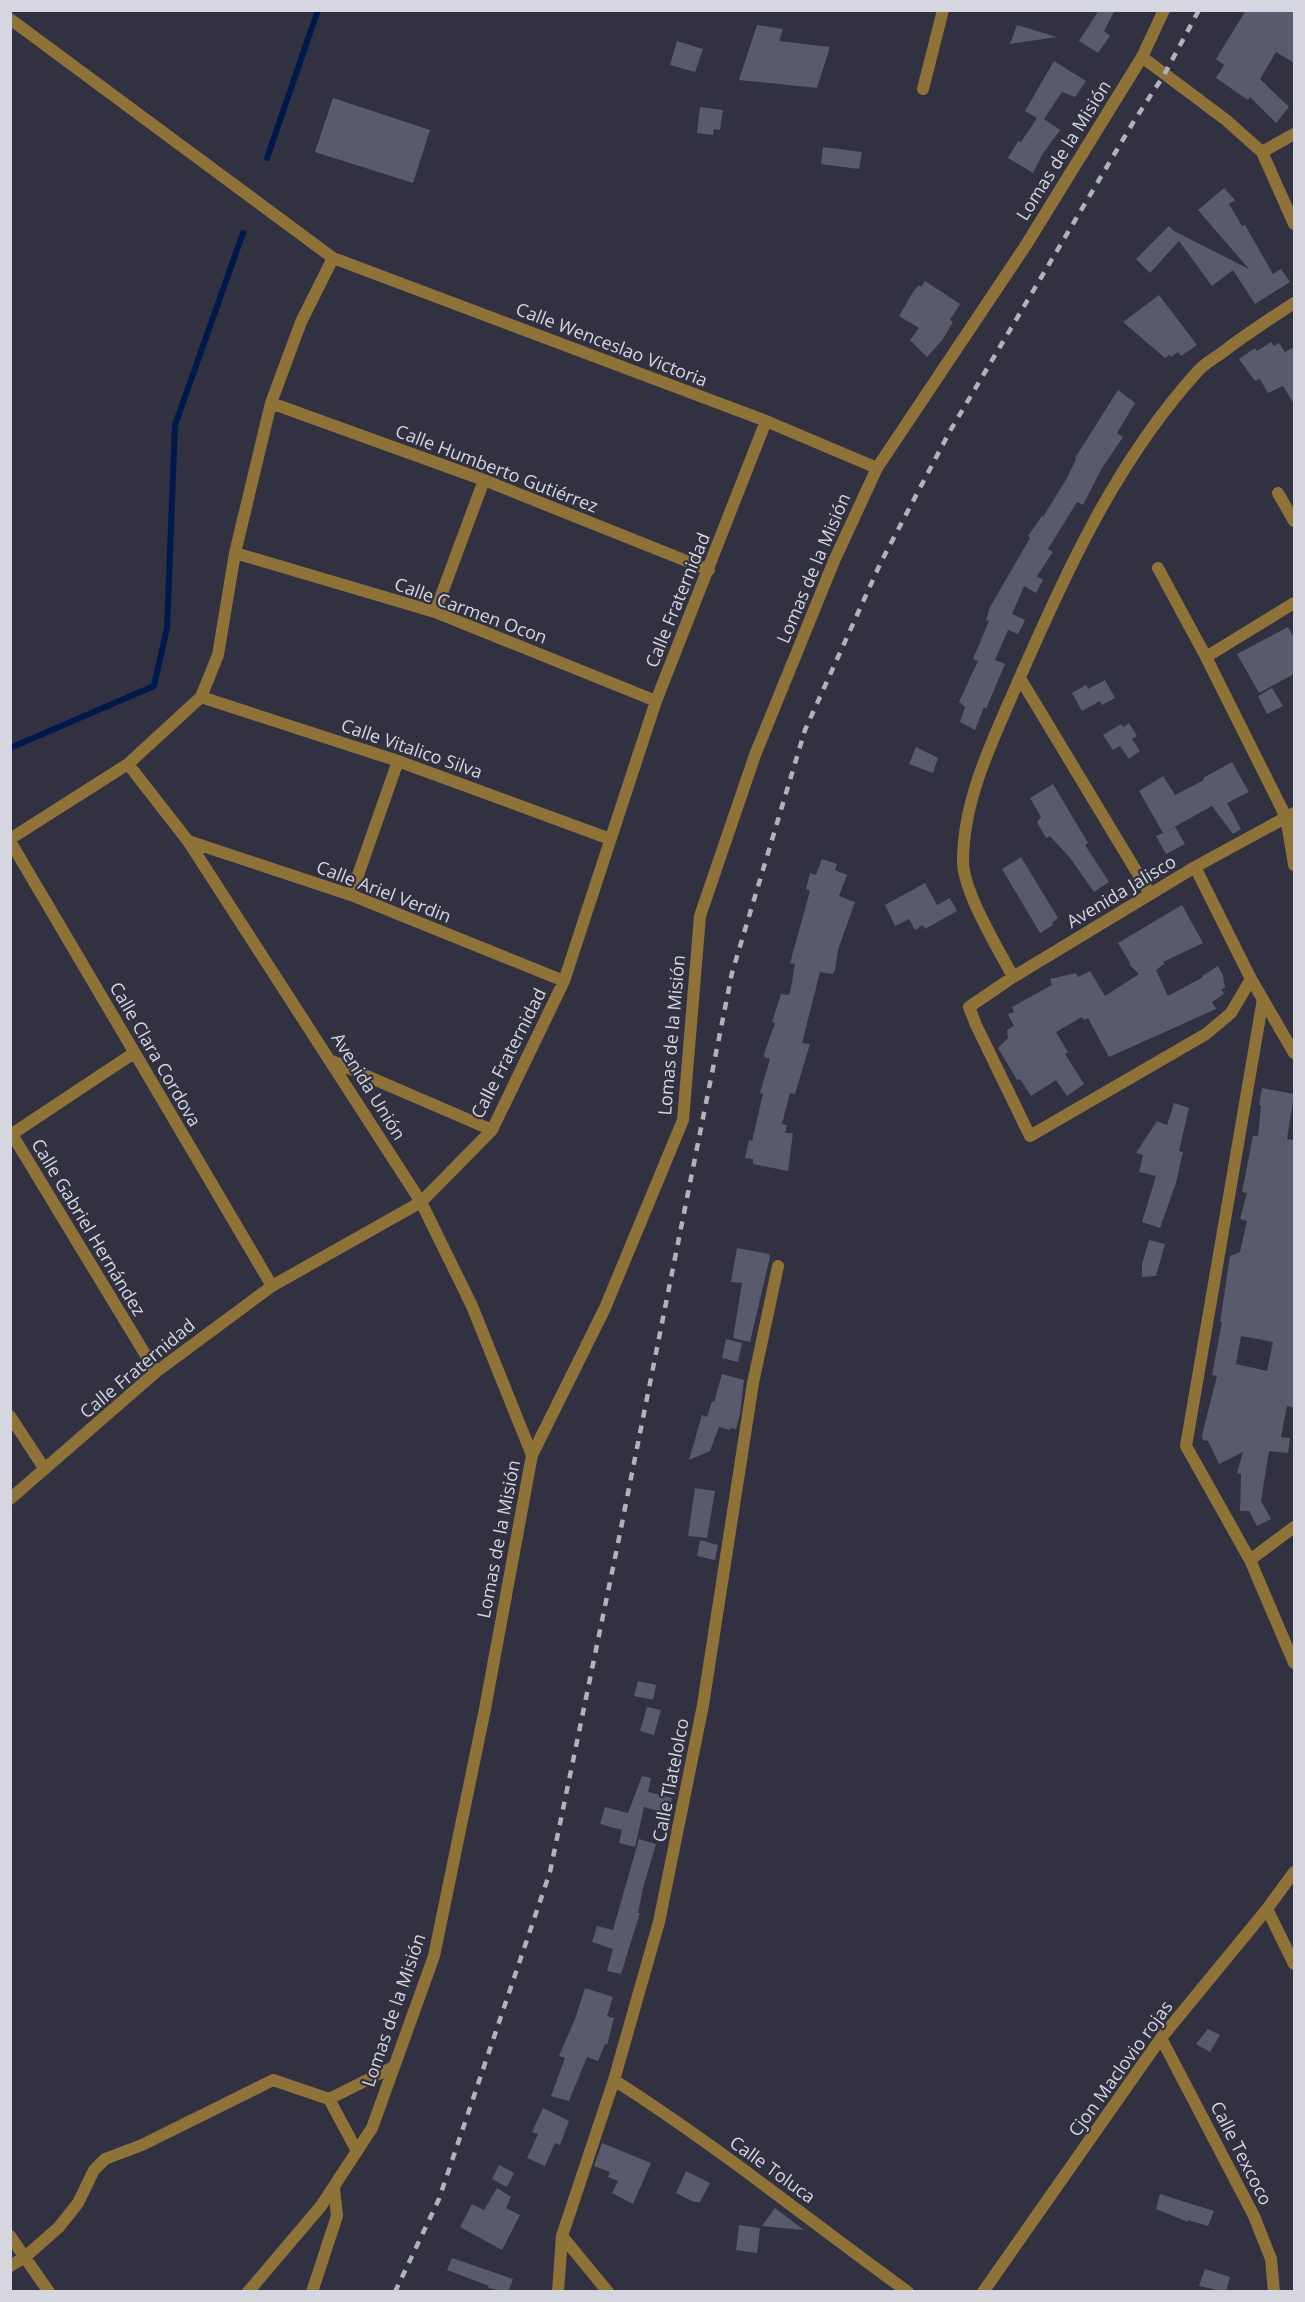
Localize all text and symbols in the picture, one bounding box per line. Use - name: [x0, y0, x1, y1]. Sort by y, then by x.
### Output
- street label: Lomas de la Misión: [1010, 75, 1116, 225]
- street label: Calle Wenceslao Victoria: [513, 296, 711, 392]
- street label: Calle Humberto Gutiérrez: [392, 418, 602, 518]
- street label: Lomas de la Misión: [771, 489, 855, 647]
- street label: Calle Fraternidad: [639, 529, 715, 671]
- street label: Calle Carmen Ocon: [391, 571, 551, 649]
- street label: Calle Vitalico Silva: [338, 713, 486, 783]
- street label: Avenida Jalisco: [1062, 849, 1180, 933]
- street label: Calle Ariel Verdin: [313, 854, 455, 928]
- street label: Lomas de la Misión: [652, 954, 690, 1116]
- street label: Calle Clara Cordova: [105, 977, 207, 1131]
- street label: Calle Fraternidad: [465, 984, 551, 1122]
- street label: Avenida Unión: [326, 1028, 412, 1144]
- street label: Calle Gabriel Hernández: [26, 1134, 152, 1320]
- street label: Calle Fraternidad: [74, 1313, 200, 1423]
- street label: Lomas de la Misión: [471, 1458, 525, 1620]
- street label: Calle Tlatelolco: [646, 1716, 694, 1844]
- street label: Lomas de la Misión: [355, 1930, 431, 2090]
- street label: Cjon Maclovio rojas: [1062, 1995, 1178, 2141]
- street label: Calle Texcoco: [1206, 2097, 1278, 2209]
- street label: Calle Toluca: [725, 2130, 821, 2208]

